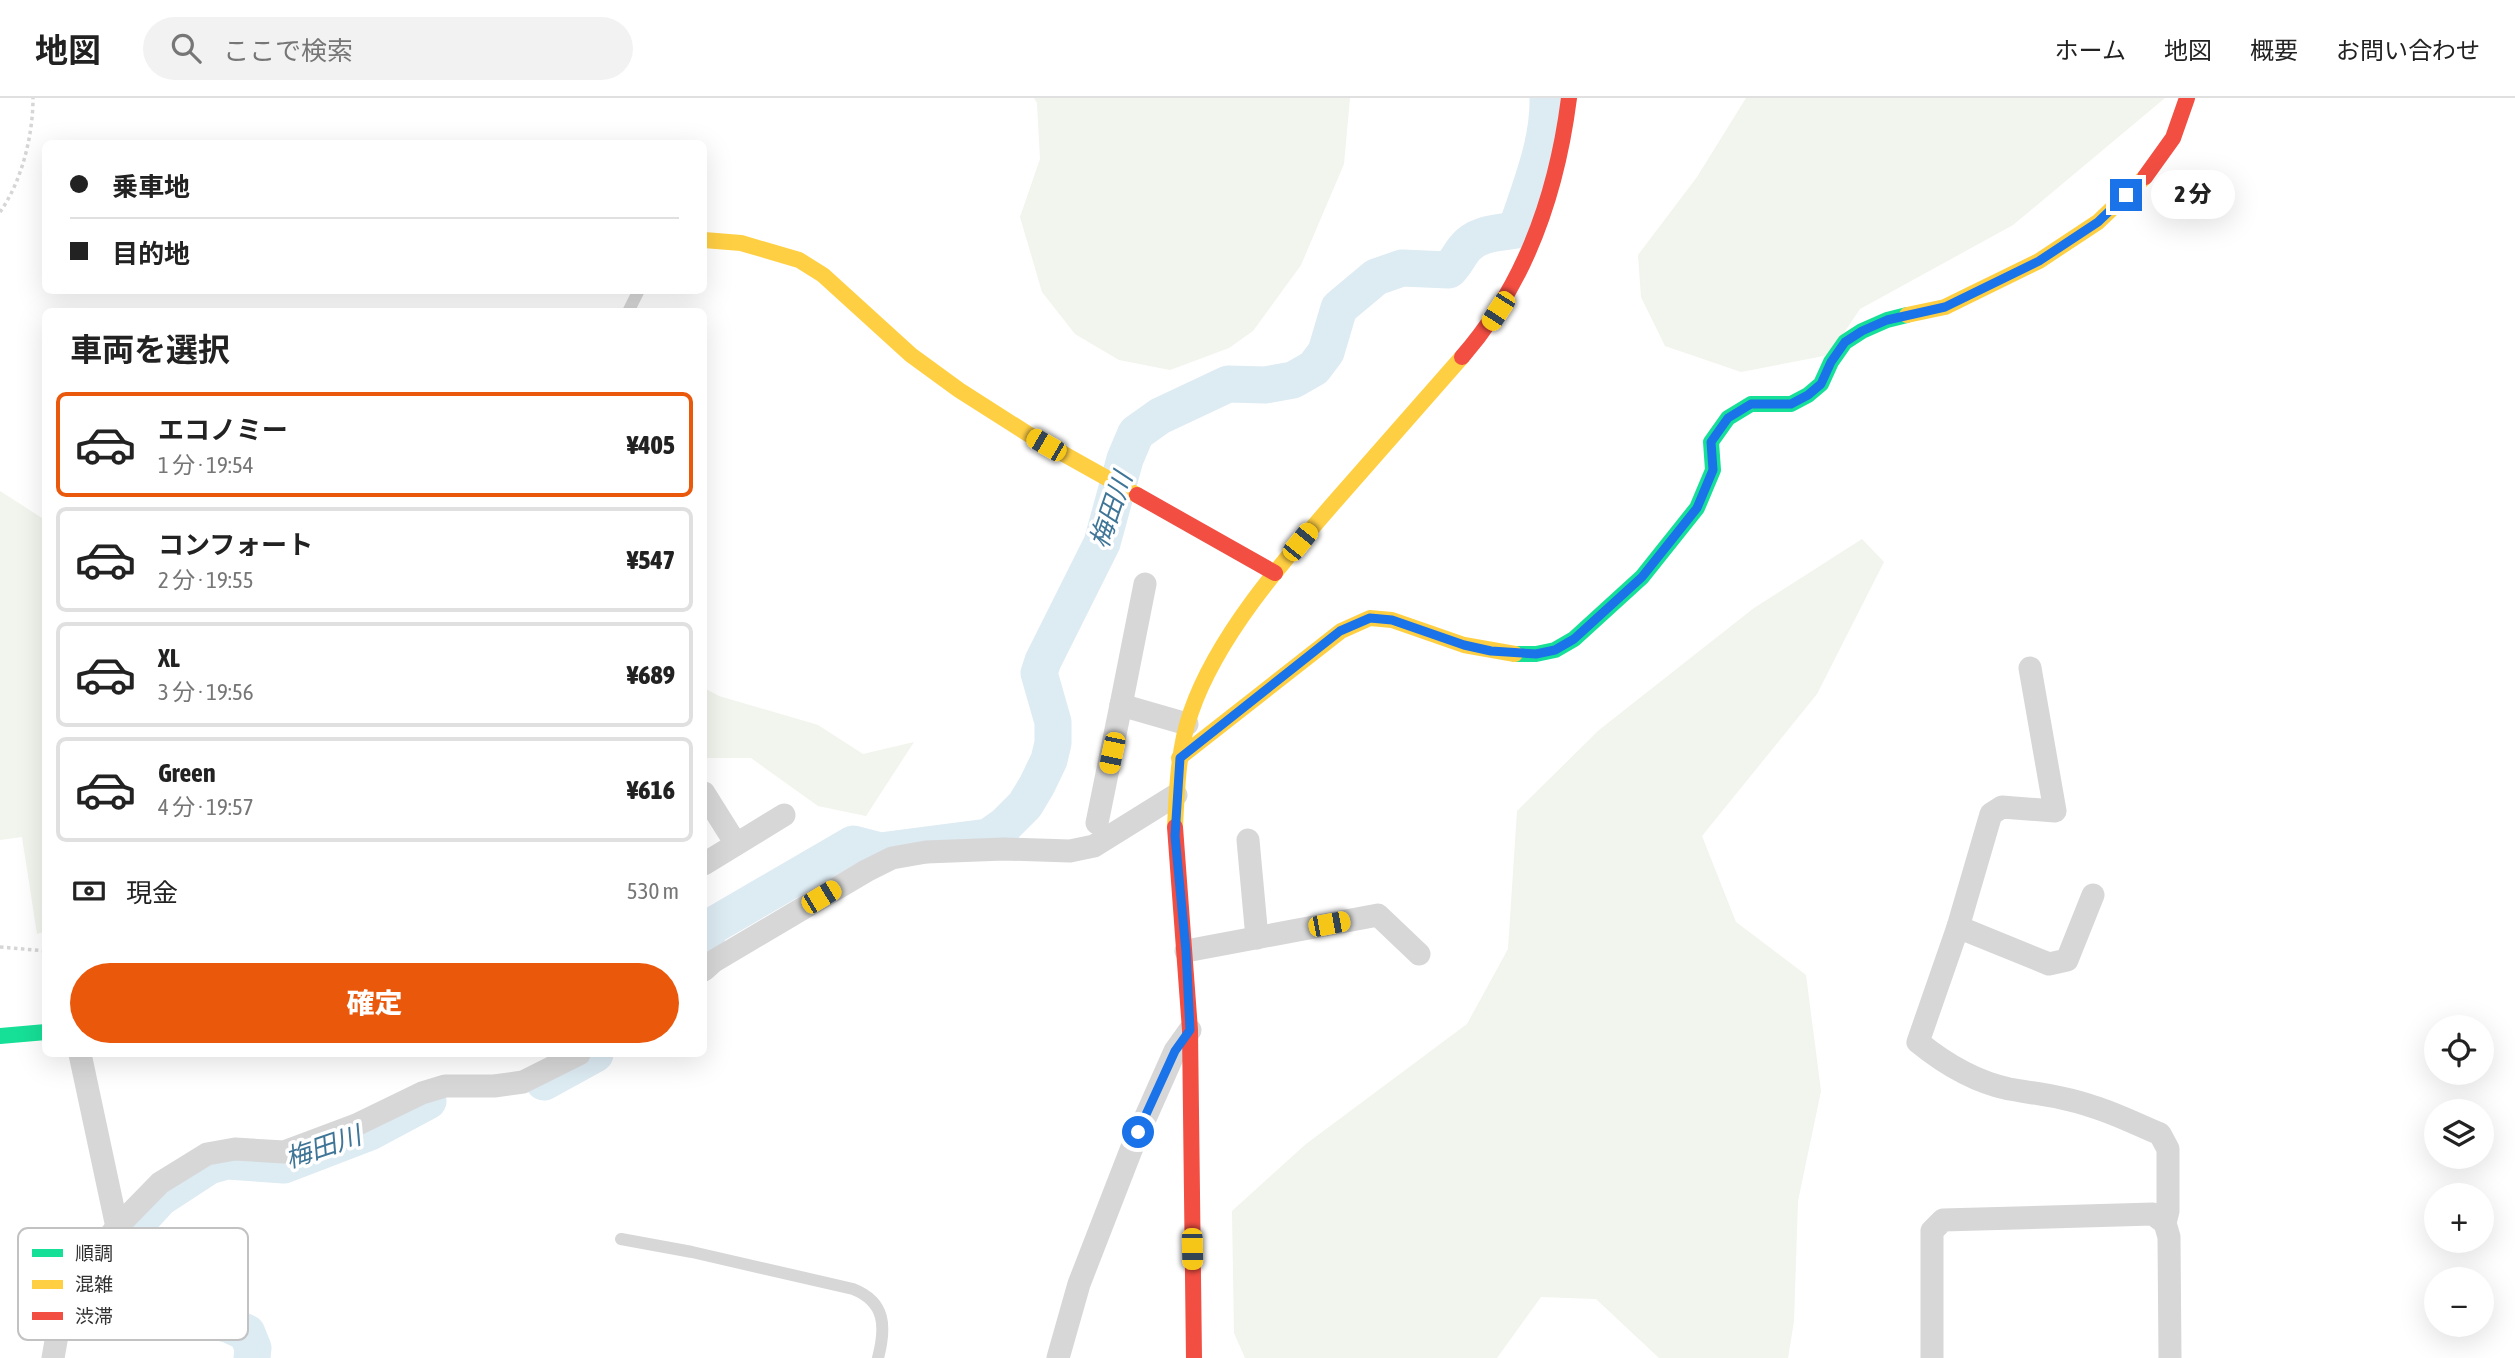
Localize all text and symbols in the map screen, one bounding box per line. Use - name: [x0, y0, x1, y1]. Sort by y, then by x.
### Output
- search box: [143, 17, 633, 80]
- icon: search: [167, 29, 205, 67]
- text: 地図: [35, 31, 101, 69]
- text: ここで検索: [223, 36, 353, 66]
- text: ホーム: [2055, 37, 2126, 64]
- text: 地図: [2164, 37, 2212, 64]
- text: 概要: [2250, 37, 2298, 64]
- text: お問い合わせ: [2336, 37, 2480, 64]
- callout: 2 分: [2150, 170, 2234, 220]
- text: 乗車地: [112, 172, 190, 202]
- route end: [2110, 179, 2142, 211]
- text: 2 分: [2175, 181, 2211, 207]
- text: 目的地: [112, 239, 190, 269]
- car: [1478, 288, 1519, 334]
- text: 車両を選択: [70, 331, 230, 368]
- icon: car: [74, 413, 137, 476]
- text: エコノミー: [158, 415, 288, 445]
- car: [1023, 425, 1070, 465]
- text: ¥405: [627, 430, 675, 460]
- text: 1 分 · 19:54: [158, 452, 254, 478]
- water label: 梅田川: [1084, 465, 1139, 552]
- car: [1279, 519, 1322, 565]
- icon: car: [74, 528, 137, 591]
- text: コンフォート: [158, 530, 313, 560]
- text: ¥547: [627, 545, 675, 575]
- text: 2 分 · 19:55: [158, 567, 254, 593]
- icon: car: [74, 643, 137, 706]
- text: XL: [158, 643, 180, 673]
- text: ¥689: [627, 660, 675, 690]
- text: 3 分 · 19:56: [158, 679, 254, 705]
- car: [1098, 730, 1127, 776]
- icon: car: [74, 758, 137, 821]
- text: Green: [158, 758, 216, 788]
- text: ¥616: [627, 775, 675, 805]
- text: 4 分 · 19:57: [158, 794, 254, 820]
- icon: cash: [70, 872, 108, 910]
- car: [798, 877, 845, 917]
- text: 現金: [126, 878, 178, 908]
- text: 530 m: [627, 878, 679, 904]
- car: [1307, 910, 1352, 938]
- button: 確定: [70, 963, 679, 1043]
- map controls: [2424, 1015, 2494, 1337]
- button: locate: [2424, 1015, 2494, 1085]
- button: layers: [2424, 1099, 2494, 1169]
- route start: [1122, 1116, 1154, 1148]
- water label: 梅田川: [281, 1119, 368, 1174]
- button: +: [2424, 1183, 2494, 1253]
- legend: [18, 1228, 248, 1340]
- car: [1182, 1228, 1203, 1270]
- text: 順調: [75, 1242, 113, 1264]
- button: −: [2424, 1267, 2494, 1337]
- text: 混雑: [75, 1273, 113, 1295]
- text: 渋滞: [75, 1305, 113, 1327]

